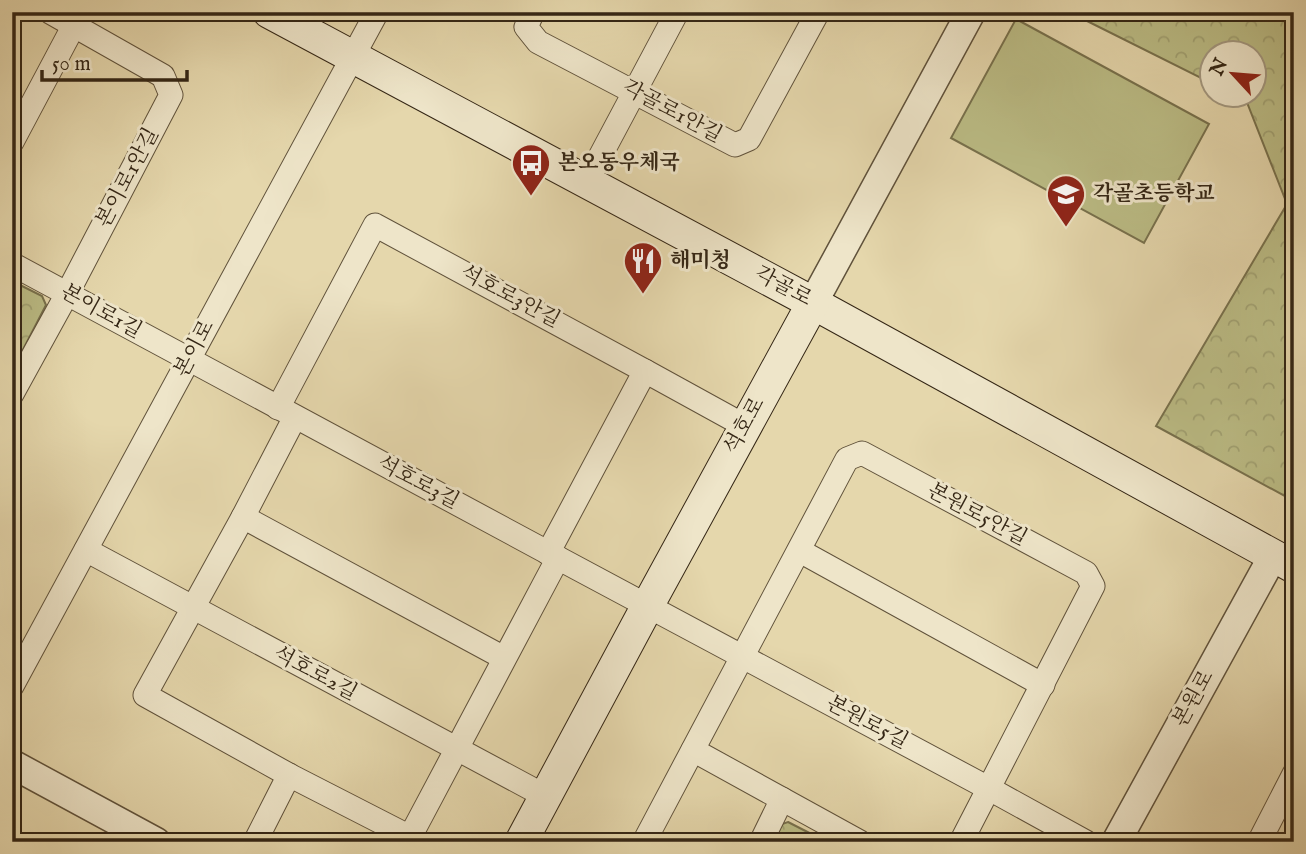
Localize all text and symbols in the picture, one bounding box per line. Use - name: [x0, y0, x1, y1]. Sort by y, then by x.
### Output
- scale bar: [42, 38, 187, 82]
- north arrow: [1198, 38, 1268, 108]
- text: 50 m: [52, 51, 91, 78]
- text: N: [1205, 54, 1234, 81]
- street label: 각골로1안길: [617, 74, 727, 150]
- street label: 본이로1안길: [90, 123, 166, 233]
- bus stop icon: 본오동우체국: [510, 142, 552, 197]
- place label: 본오동우체국: [558, 150, 680, 177]
- school or university icon: 각골초등학교: [1045, 173, 1087, 228]
- place label: 각골초등학교: [1093, 181, 1215, 208]
- restaurant icon: 해미청: [622, 240, 664, 295]
- place label: 해미청: [670, 248, 731, 275]
- street label: 석호로3안길: [455, 259, 565, 335]
- street label: 각골로: [750, 261, 816, 313]
- street label: 본이로1길: [56, 279, 146, 345]
- street label: 본이로: [169, 316, 221, 382]
- street label: 석호로: [718, 393, 772, 459]
- street label: 석호로3길: [372, 450, 464, 516]
- street label: 본원로5안길: [923, 477, 1031, 553]
- street label: 석호로2길: [268, 641, 362, 707]
- street label: 본원로: [1167, 666, 1221, 732]
- street label: 본원로5길: [821, 690, 913, 756]

